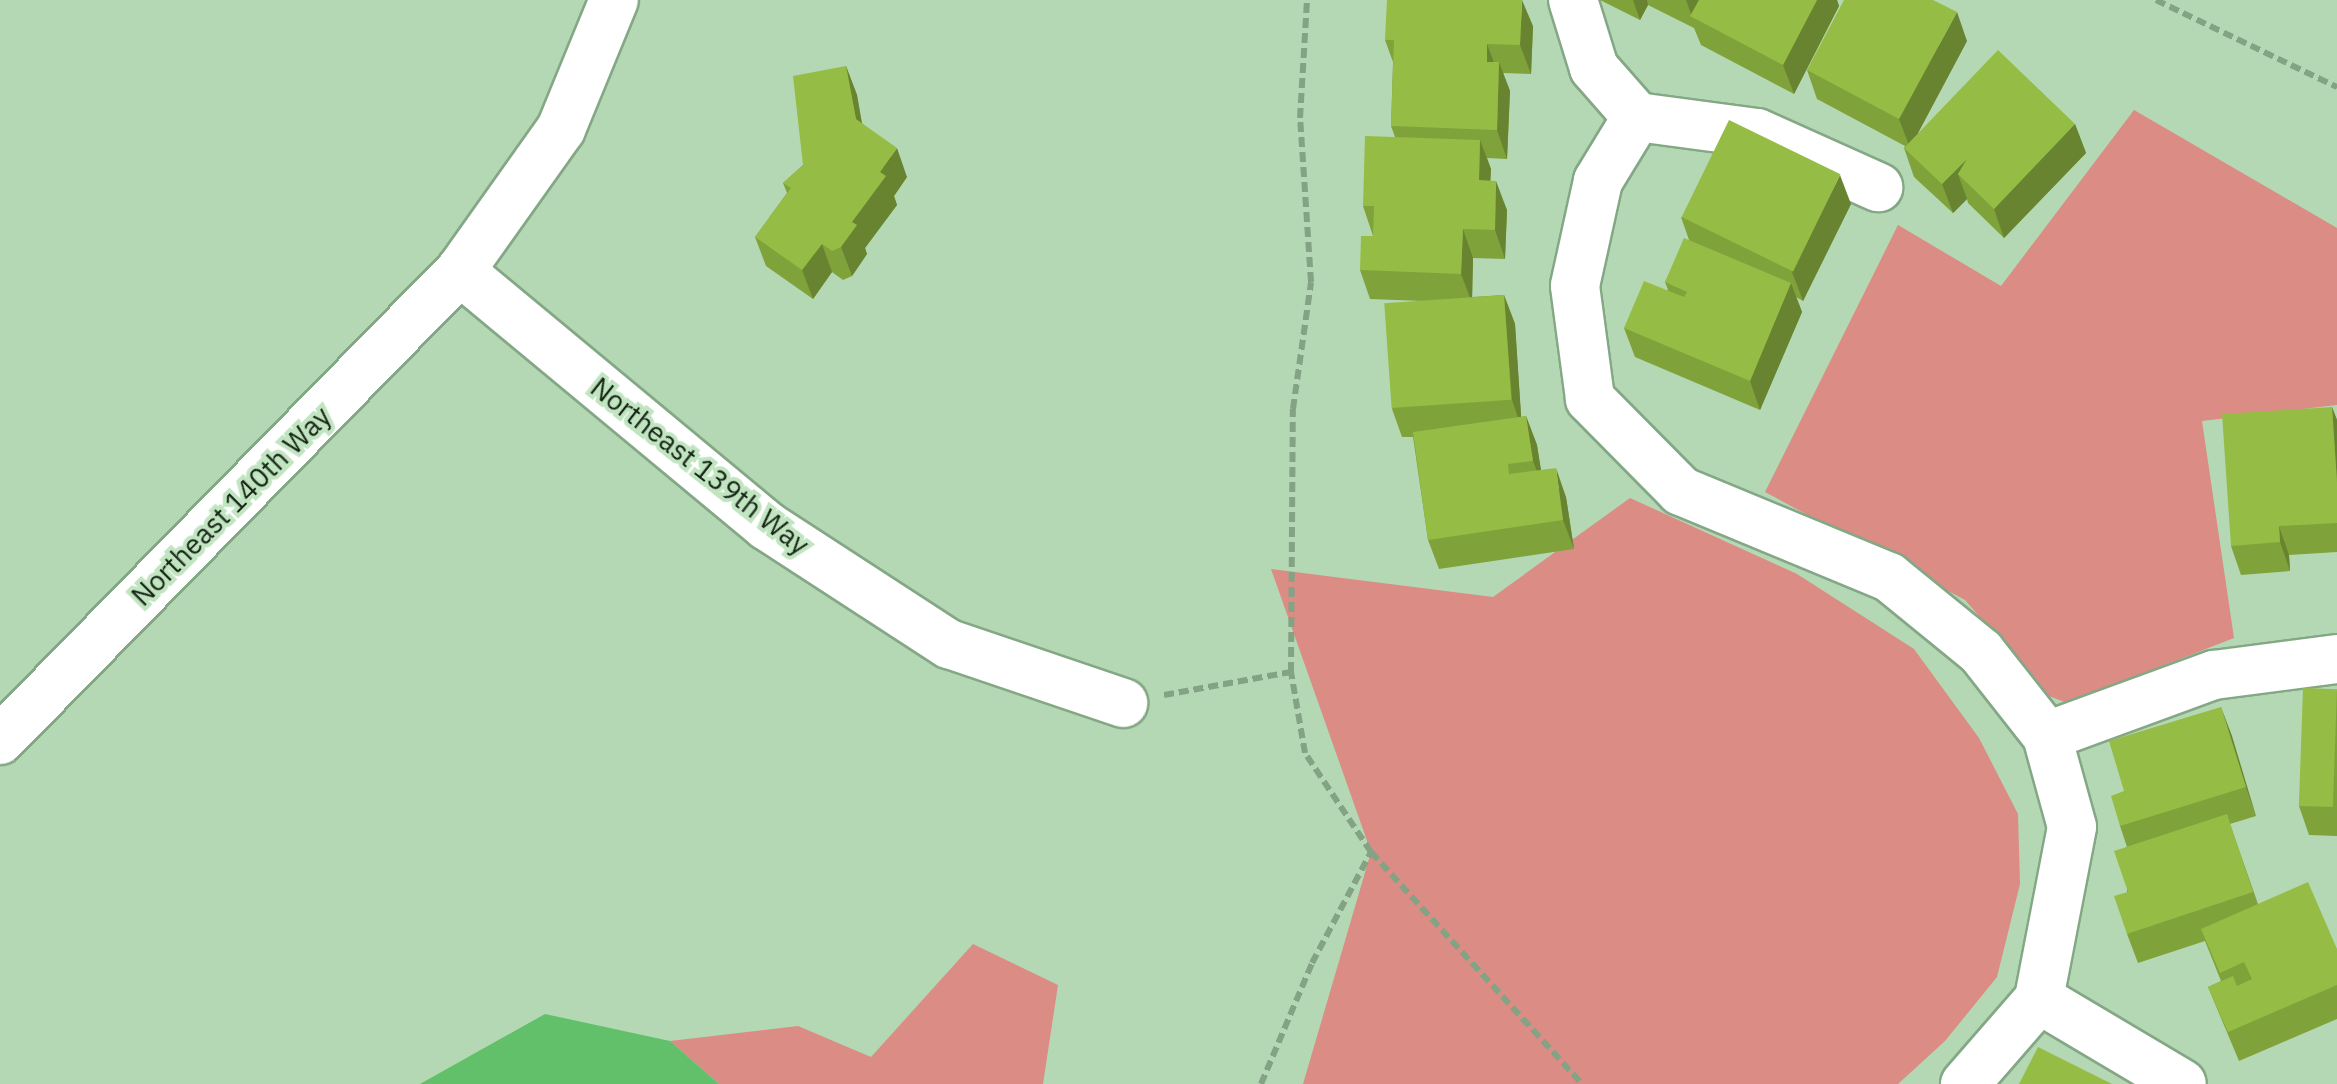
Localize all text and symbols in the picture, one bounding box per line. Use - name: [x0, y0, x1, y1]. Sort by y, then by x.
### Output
- street label: Northeast 139th Way: [584, 370, 816, 562]
- street label: Northeast 140th Way: [124, 399, 338, 613]

